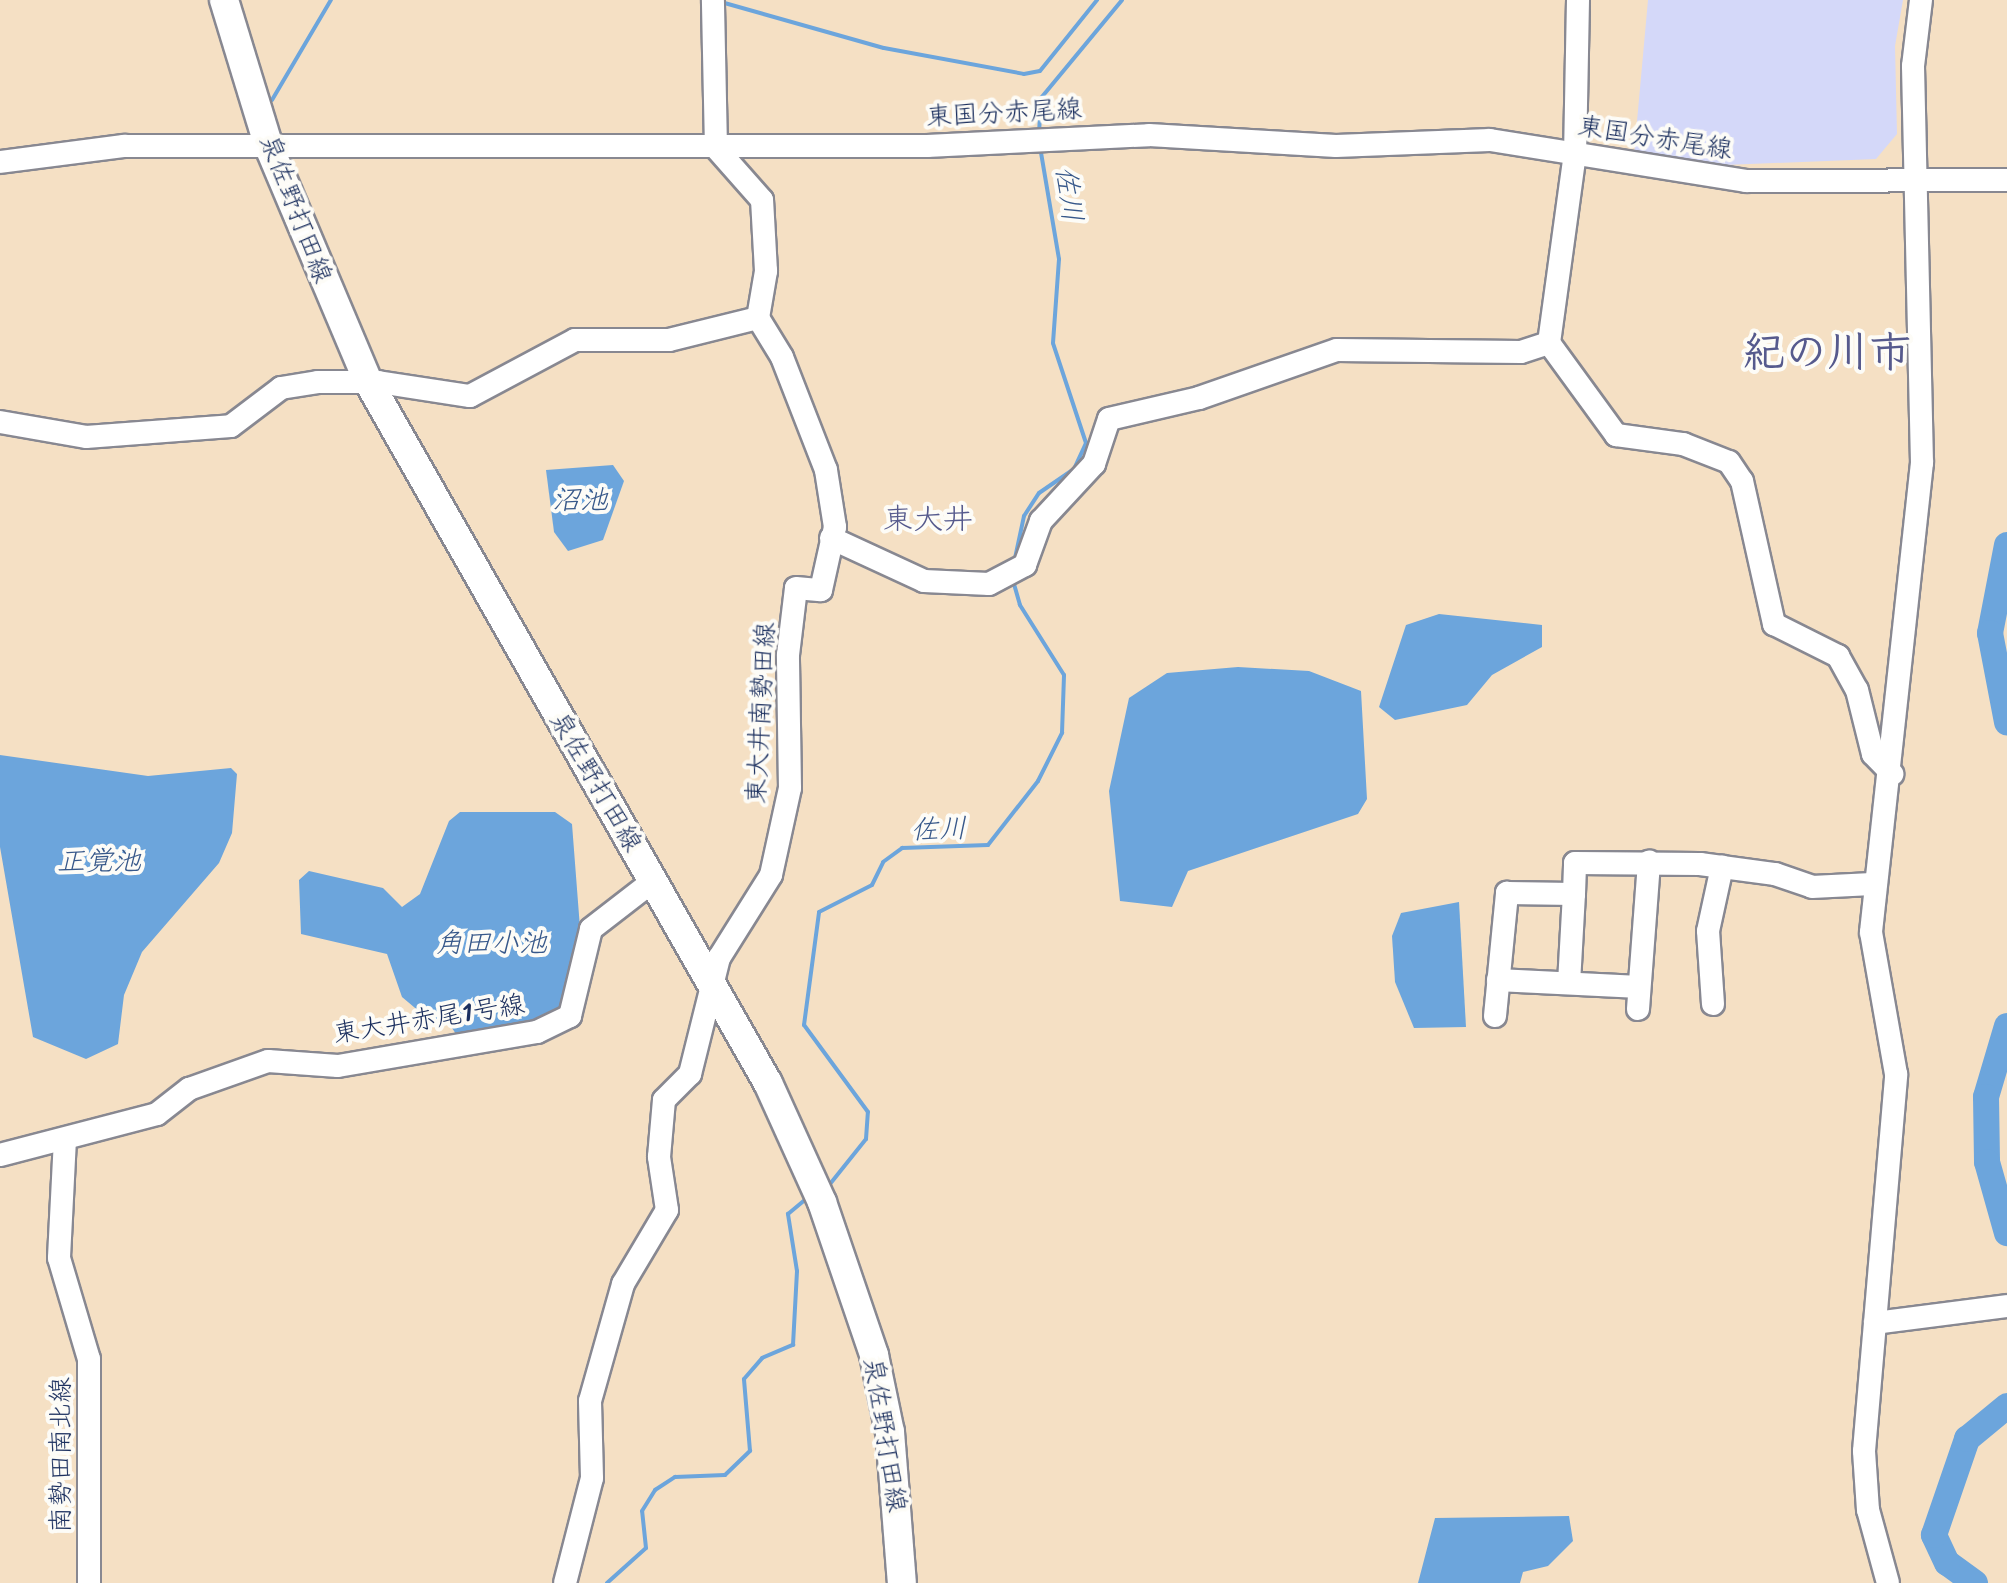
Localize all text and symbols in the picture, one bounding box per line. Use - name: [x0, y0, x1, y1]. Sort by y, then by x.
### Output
- street label: 東国分赤尾線: [925, 93, 1083, 133]
- street label: 東国分赤尾線: [1576, 110, 1734, 166]
- street label: 泉佐野打田線: [253, 131, 339, 287]
- water label: 佐川: [1048, 164, 1090, 224]
- district label: 紀の川市: [1743, 327, 1911, 377]
- water label: 沼池: [552, 483, 608, 517]
- district label: 東大井: [883, 501, 973, 537]
- street label: 東大井南勢田線: [741, 621, 781, 805]
- street label: 泉佐野打田線: [543, 707, 649, 857]
- water label: 佐川: [910, 811, 968, 847]
- water label: 正覚池: [57, 844, 141, 878]
- water label: 角田小池: [435, 926, 547, 960]
- street label: 東大井赤尾1号線: [331, 988, 527, 1050]
- street label: 泉佐野打田線: [857, 1356, 913, 1514]
- street label: 南勢田南北線: [45, 1377, 77, 1533]

